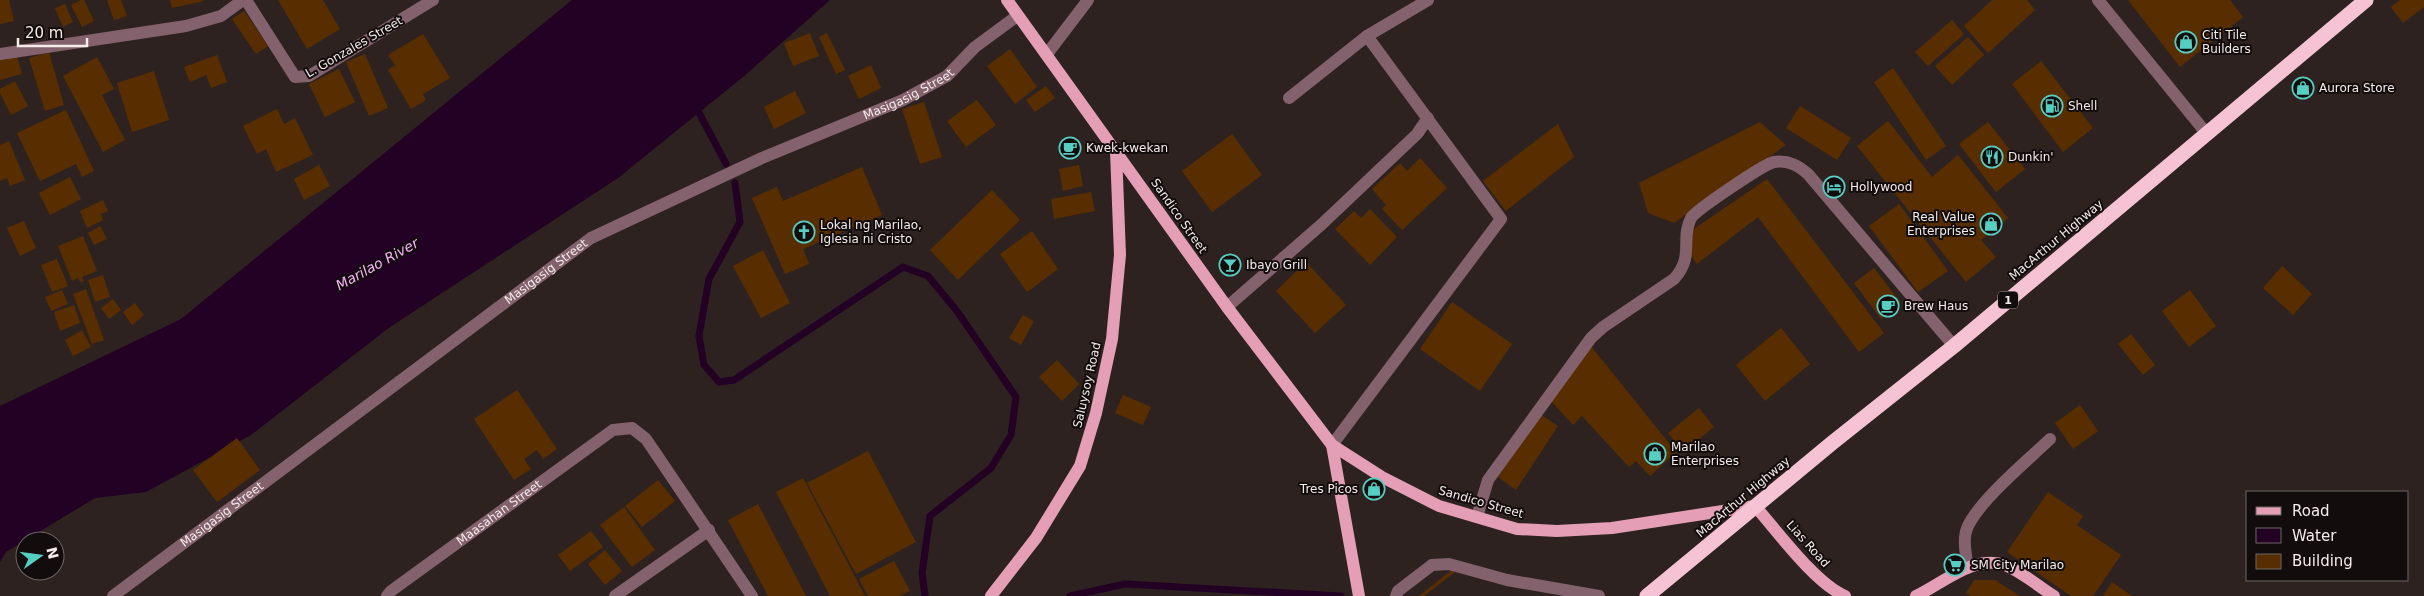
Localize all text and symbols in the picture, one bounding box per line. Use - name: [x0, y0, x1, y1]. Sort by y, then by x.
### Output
- street label: L. Gonzales Street: [303, 13, 405, 80]
- scale bar: [18, 15, 86, 47]
- text: 20 m: [25, 24, 63, 42]
- place label: Citi Tile Builders: [2202, 28, 2251, 56]
- shop icon: Citi Tile Builders: [2174, 30, 2198, 54]
- street label: Masigasig Street: [861, 66, 957, 123]
- shop icon: Aurora Store: [2291, 76, 2315, 100]
- place label: Aurora Store: [2319, 81, 2395, 95]
- fuel station icon: Shell: [2040, 94, 2064, 118]
- place label: Shell: [2068, 99, 2097, 113]
- cafe icon: Kwek-kwekan: [1058, 136, 1082, 160]
- place label: Kwek-kwekan: [1086, 141, 1168, 155]
- restaurant icon: Dunkin': [1980, 145, 2004, 169]
- place label: Dunkin': [2008, 150, 2054, 164]
- hotel icon: Hollywood: [1822, 175, 1846, 199]
- street label: Sandico Street: [1148, 176, 1210, 256]
- place label: Hollywood: [1850, 180, 1912, 194]
- street label: MacArthur Highway: [2006, 197, 2106, 283]
- place label: Real Value Enterprises: [1907, 210, 1975, 238]
- shop icon: Real Value Enterprises: [1979, 212, 2003, 236]
- place label: Lokal ng Marilao, Iglesia ni Cristo: [820, 218, 922, 246]
- church icon: Lokal ng Marilao, Iglesia ni Cristo: [792, 220, 816, 244]
- water label: Marilao River: [333, 234, 422, 293]
- street label: Masigasig Street: [502, 236, 590, 307]
- bar icon: Ibayo Grill: [1218, 253, 1242, 277]
- place label: Ibayo Grill: [1246, 258, 1307, 272]
- road number: 1: [1998, 292, 2018, 308]
- cafe icon: Brew Haus: [1876, 294, 1900, 318]
- place label: Brew Haus: [1904, 299, 1968, 313]
- street label: Saluysoy Road: [1070, 341, 1104, 429]
- place label: Marilao Enterprises: [1671, 440, 1739, 468]
- shop icon: Marilao Enterprises: [1643, 442, 1667, 466]
- street label: MacArthur Highway: [1693, 454, 1793, 540]
- street label: Maasahan Street: [454, 477, 545, 548]
- shop icon: Tres Picos: [1362, 477, 1386, 501]
- street label: Masigasig Street: [178, 479, 266, 550]
- place label: Tres Picos: [1299, 482, 1358, 496]
- street label: Sandico Street: [1437, 483, 1525, 521]
- legend: [2246, 491, 2409, 581]
- text: Road: [2292, 502, 2330, 520]
- street label: Lias Road: [1784, 518, 1832, 570]
- text: Water: [2292, 527, 2337, 545]
- north arrow: [15, 531, 65, 581]
- text: N: [43, 545, 62, 560]
- text: Building: [2292, 552, 2353, 570]
- supermarket icon: SM City Marilao: [1943, 553, 1967, 577]
- place label: SM City Marilao: [1971, 558, 2064, 572]

